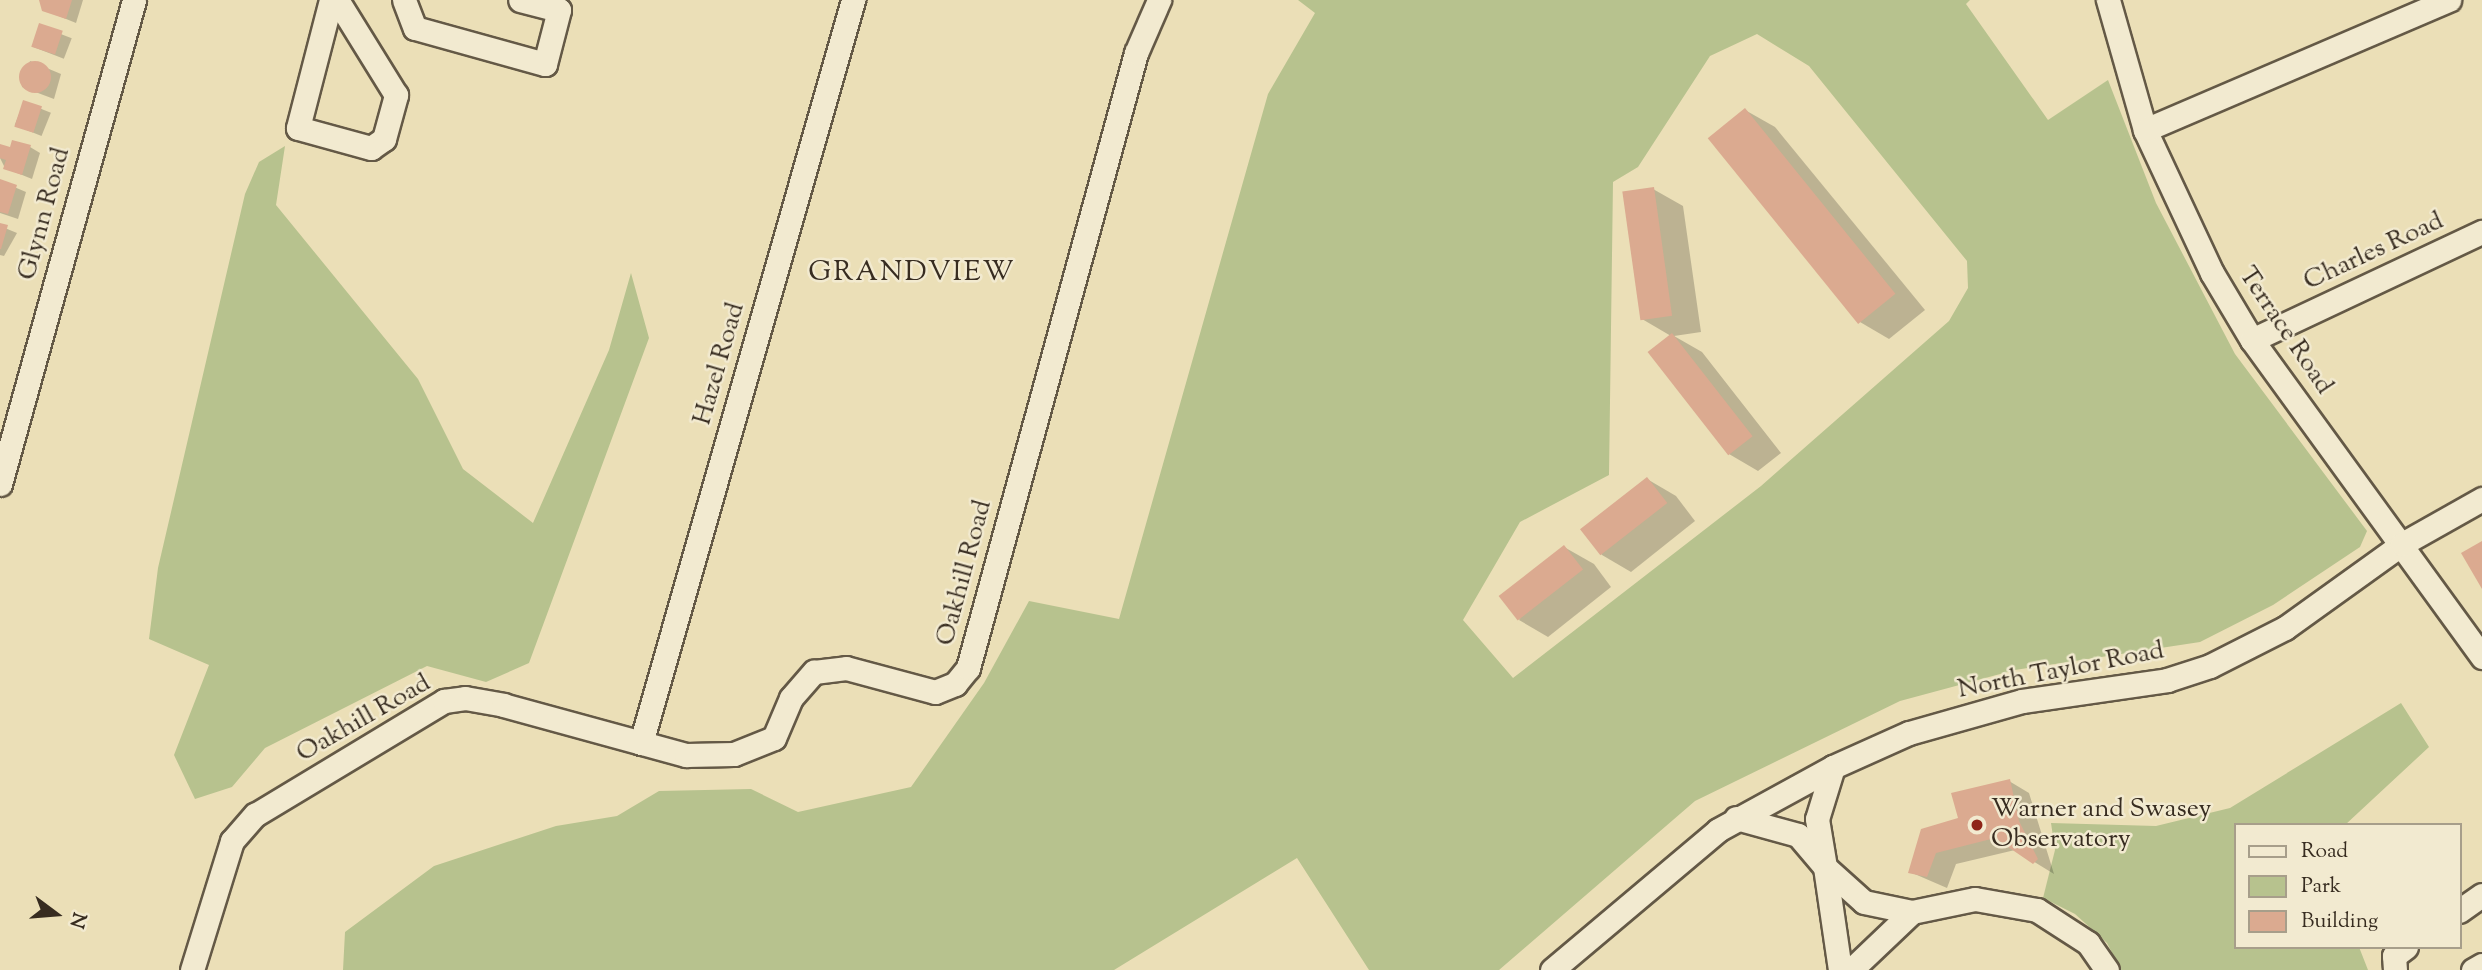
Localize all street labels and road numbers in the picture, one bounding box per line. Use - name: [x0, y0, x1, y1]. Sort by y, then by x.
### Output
- street label: Glynn Road: [12, 144, 78, 284]
- street label: Charles Road: [2299, 206, 2449, 298]
- street label: Terrace Road: [2231, 261, 2339, 401]
- street label: Hazel Road: [688, 299, 752, 429]
- street label: Oakhill Road: [931, 497, 999, 649]
- street label: North Taylor Road: [1955, 636, 2167, 706]
- street label: Oakhill Road: [291, 668, 437, 770]

